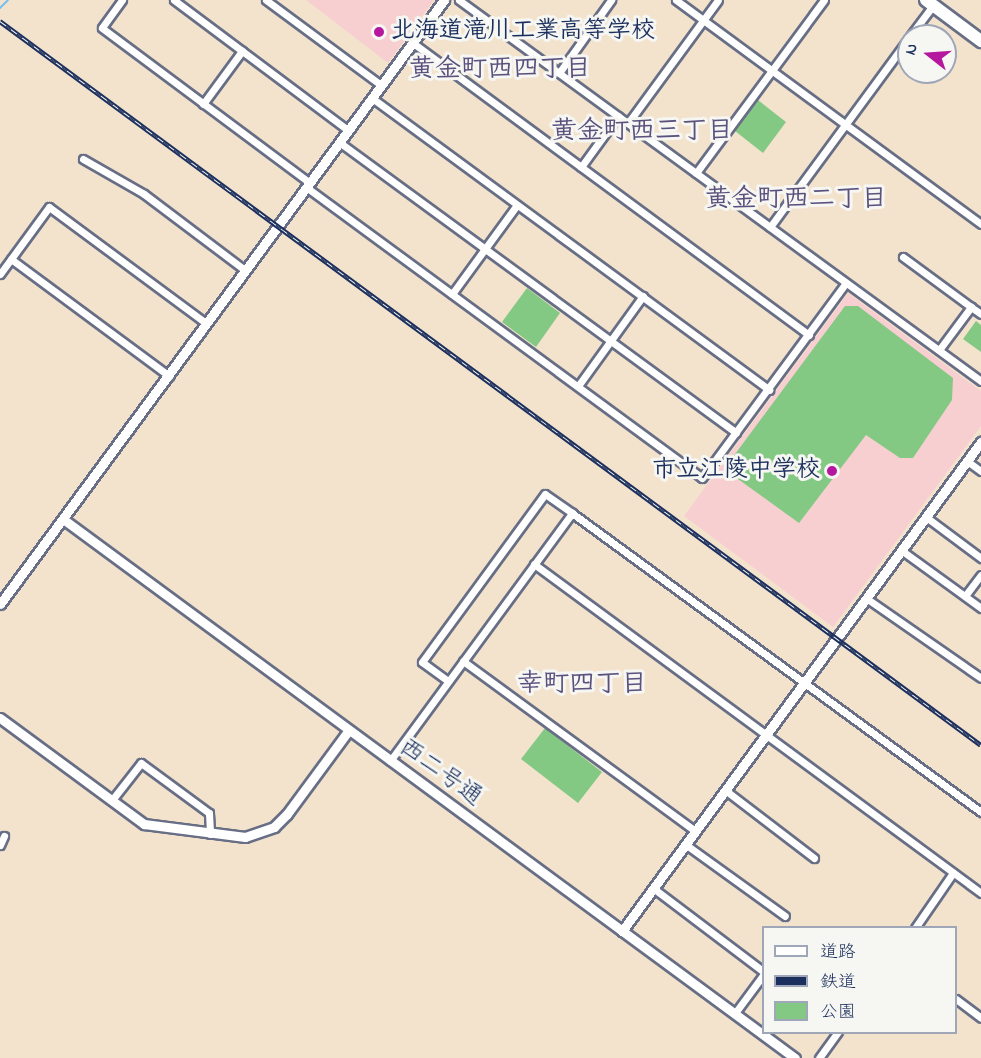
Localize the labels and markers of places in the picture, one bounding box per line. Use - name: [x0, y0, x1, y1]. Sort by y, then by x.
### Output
- place label: 北海道滝川工業高等学校: [391, 18, 655, 46]
- marker: 北海道滝川工業高等学校: [372, 25, 386, 39]
- place label: 市立江陵中学校: [652, 457, 820, 485]
- marker: 市立江陵中学校: [825, 464, 839, 478]

